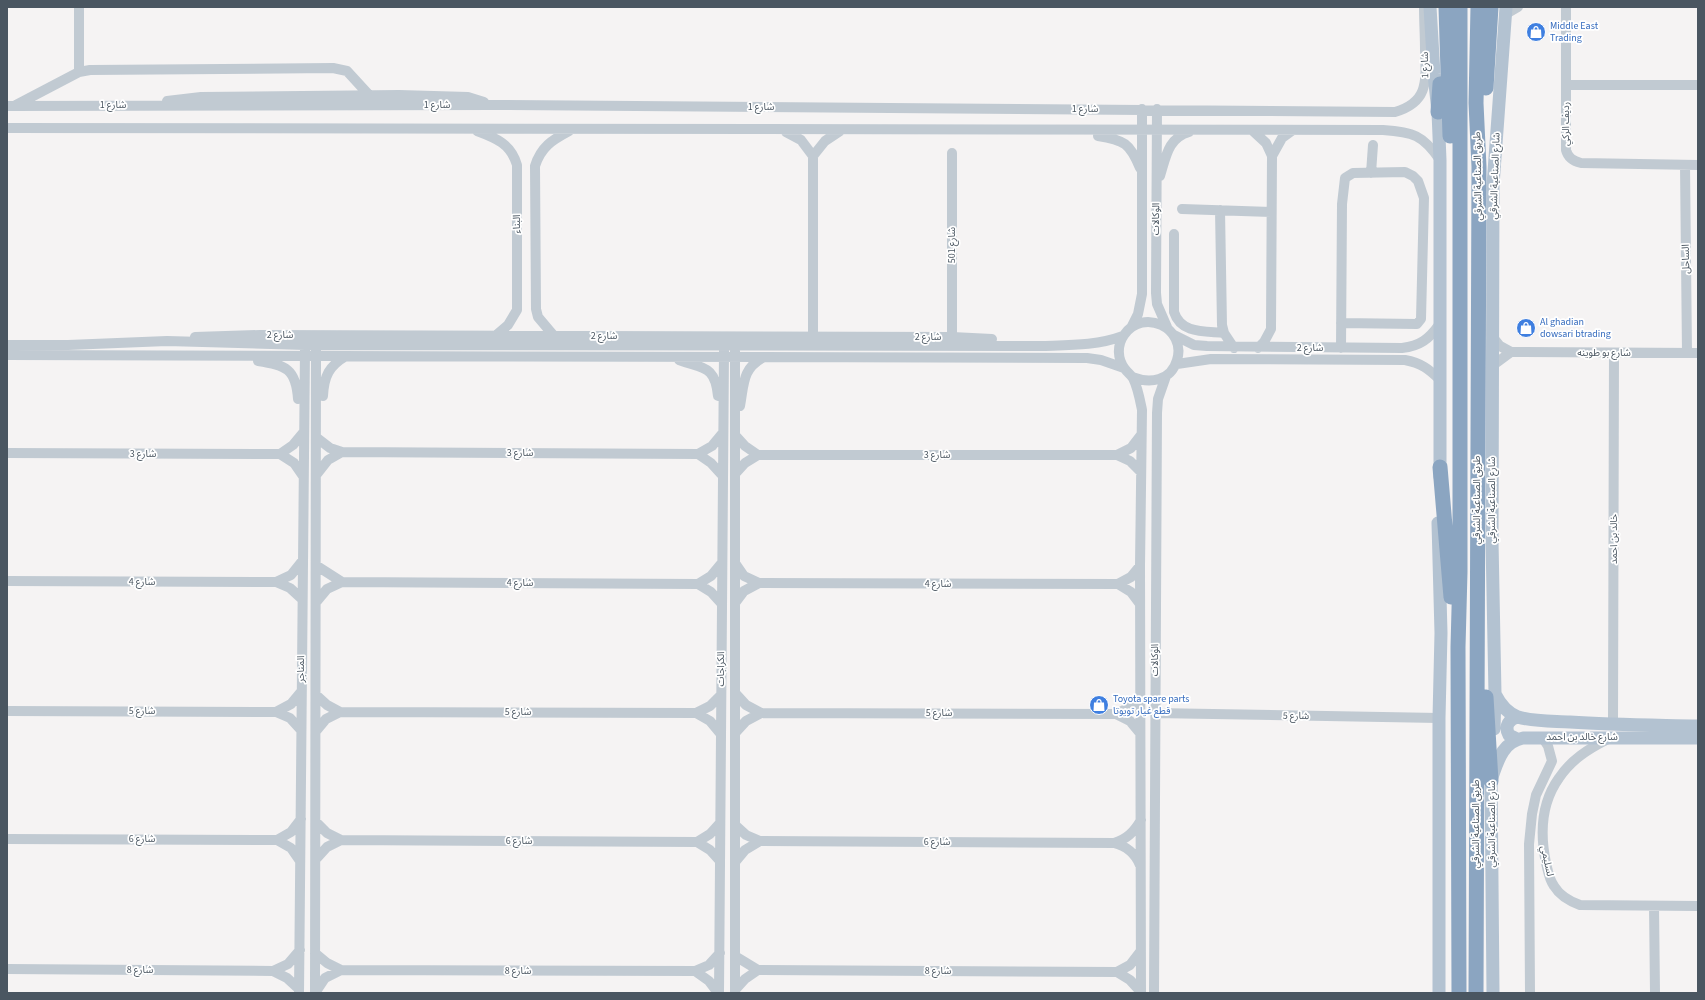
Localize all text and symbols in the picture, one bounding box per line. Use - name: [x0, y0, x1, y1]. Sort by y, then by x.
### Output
- place label: Middle East Trading: [1550, 19, 1599, 45]
- shop icon: Middle East Trading: [1525, 21, 1547, 43]
- street label: شارع 1: [1418, 51, 1432, 78]
- street label: شارع 1: [100, 98, 126, 112]
- street label: شارع 1: [424, 98, 450, 112]
- street label: شارع 1: [748, 100, 774, 114]
- street label: شارع 1: [1072, 102, 1098, 116]
- street label: رديف الركي: [1559, 102, 1573, 146]
- street label: طريق الصناعية الشرقي: [1470, 131, 1486, 221]
- street label: شارع الصناعية الشرقي: [1486, 132, 1504, 220]
- street label: الوكالات: [1149, 203, 1163, 235]
- street label: البناء: [510, 214, 524, 234]
- street label: شارع 501: [945, 227, 959, 263]
- street label: الساحل: [1679, 244, 1693, 274]
- place label: Al ghadian dowsari btrading: [1540, 315, 1611, 341]
- shop icon: Al ghadian dowsari btrading: [1515, 317, 1537, 339]
- street label: شارع 2: [267, 328, 293, 342]
- street label: شارع 2: [591, 329, 617, 343]
- street label: شارع 2: [915, 330, 941, 344]
- street label: شارع 2: [1297, 341, 1323, 355]
- street label: شارع بو طوينه: [1577, 346, 1631, 360]
- street label: شارع 3: [507, 446, 533, 460]
- street label: شارع 3: [130, 447, 156, 461]
- street label: شارع 3: [924, 448, 950, 462]
- street label: طريق الصناعية الشرقي: [1470, 455, 1484, 544]
- street label: شارع الصناعية الشرقي: [1485, 456, 1499, 543]
- street label: خالد بن احمد: [1607, 514, 1621, 564]
- street label: شارع 4: [129, 575, 155, 589]
- street label: شارع 4: [507, 576, 533, 590]
- street label: شارع 4: [925, 577, 951, 591]
- street label: الوكالات: [1148, 644, 1162, 676]
- street label: الكراجات: [714, 652, 728, 686]
- street label: المناجر: [294, 656, 308, 683]
- place label: Toyota spare parts قطع غيار تويوتا: [1113, 692, 1190, 718]
- shop icon: Toyota spare parts قطع غيار تويوتا: [1088, 694, 1110, 716]
- street label: شارع 5: [129, 704, 155, 718]
- street label: شارع 5: [505, 705, 531, 719]
- street label: شارع 5: [926, 706, 952, 720]
- street label: شارع 5: [1283, 709, 1310, 723]
- street label: شارع خالد بن احمد: [1546, 730, 1618, 744]
- street label: طريق الصناعية الشرقي: [1469, 779, 1483, 868]
- street label: شارع الصناعية الشرقي: [1485, 780, 1499, 867]
- street label: شارع 6: [129, 832, 155, 846]
- street label: شارع 6: [506, 834, 532, 848]
- street label: شارع 6: [924, 835, 950, 849]
- street label: لسليمي: [1537, 844, 1557, 878]
- street label: شارع 8: [127, 963, 153, 977]
- street label: شارع 8: [505, 964, 531, 978]
- street label: شارع 8: [925, 964, 951, 978]

